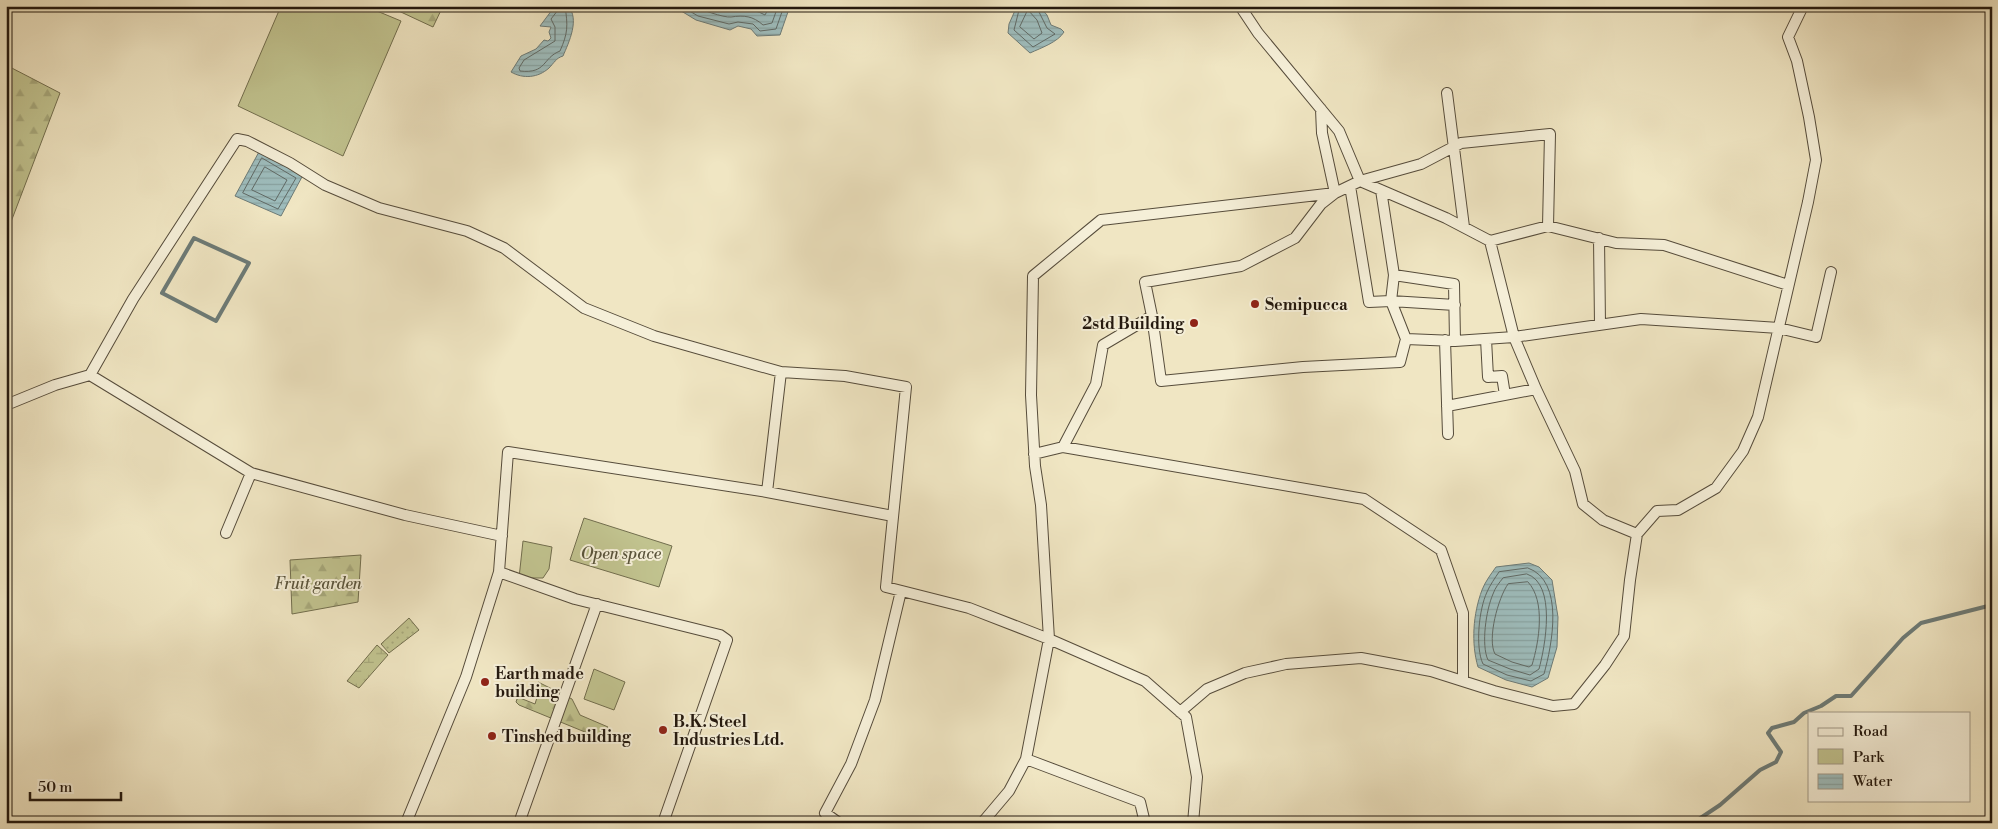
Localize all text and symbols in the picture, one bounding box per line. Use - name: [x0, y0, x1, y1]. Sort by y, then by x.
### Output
- place label: Semipucca: [1265, 295, 1348, 315]
- marker: Semipucca: [1249, 298, 1261, 310]
- place label: 2std Building: [1082, 314, 1185, 334]
- marker: 2std Building: [1188, 317, 1200, 329]
- park label: Open space: [581, 544, 662, 564]
- park label: Fruit garden: [274, 574, 363, 594]
- place label: Earth made building: [495, 664, 584, 702]
- marker: Earth made building: [479, 676, 491, 688]
- place label: B.K. Steel Industries Ltd.: [673, 712, 784, 750]
- legend: [1808, 712, 1970, 802]
- text: Road: [1853, 722, 1888, 741]
- marker: B.K. Steel Industries Ltd.: [657, 724, 669, 736]
- place label: Tinshed building: [502, 727, 632, 747]
- marker: Tinshed building: [486, 730, 498, 742]
- text: Park: [1853, 748, 1885, 767]
- scale bar: [30, 769, 121, 801]
- text: Water: [1852, 772, 1893, 791]
- text: 50 m: [38, 778, 72, 797]

